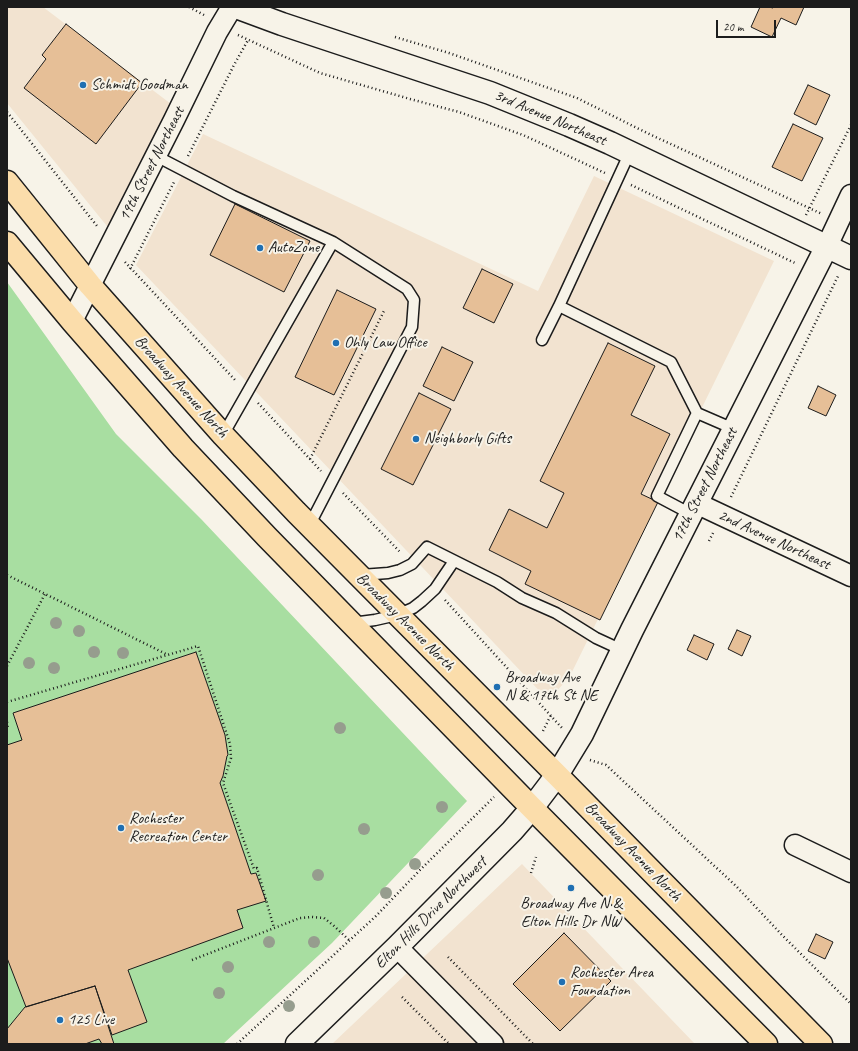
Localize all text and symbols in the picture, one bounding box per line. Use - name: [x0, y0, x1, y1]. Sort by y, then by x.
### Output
- scale bar: [718, 12, 778, 38]
- text: 20 m: [723, 19, 743, 35]
- place label: Schmidt Goodman: [91, 75, 188, 95]
- marker: Schmidt Goodman: [78, 80, 88, 90]
- street label: 3rd Avenue Northeast: [491, 86, 609, 150]
- street label: 19th Street Northeast: [115, 104, 189, 224]
- place label: AutoZone: [268, 238, 319, 258]
- marker: AutoZone: [255, 243, 265, 253]
- street label: Broadway Avenue North: [130, 332, 232, 442]
- place label: Ohly Law Office: [344, 333, 427, 353]
- marker: Ohly Law Office: [331, 338, 341, 348]
- street label: 17th Street Northeast: [668, 425, 742, 545]
- place label: Neighborly Gifts: [424, 429, 511, 449]
- marker: Neighborly Gifts: [411, 434, 421, 444]
- street label: 2nd Avenue Northeast: [715, 506, 833, 574]
- street label: Broadway Avenue North: [352, 569, 458, 675]
- place label: Broadway Ave N & 17th St NE: [505, 668, 597, 706]
- marker: Broadway Ave N & 17th St NE: [492, 682, 502, 692]
- street label: Broadway Avenue North: [581, 798, 685, 906]
- place label: Rochester Recreation Center: [129, 809, 227, 847]
- marker: Rochester Recreation Center: [116, 823, 126, 833]
- street label: Elton Hills Drive Northwest: [371, 853, 491, 973]
- marker: Broadway Ave N & Elton Hills Dr NW: [566, 883, 576, 893]
- place label: Broadway Ave N & Elton Hills Dr NW: [520, 894, 622, 932]
- place label: Rochester Area Foundation: [570, 963, 653, 1001]
- marker: Rochester Area Foundation: [557, 977, 567, 987]
- place label: 125 Live: [68, 1010, 114, 1030]
- marker: 125 Live: [55, 1015, 65, 1025]

